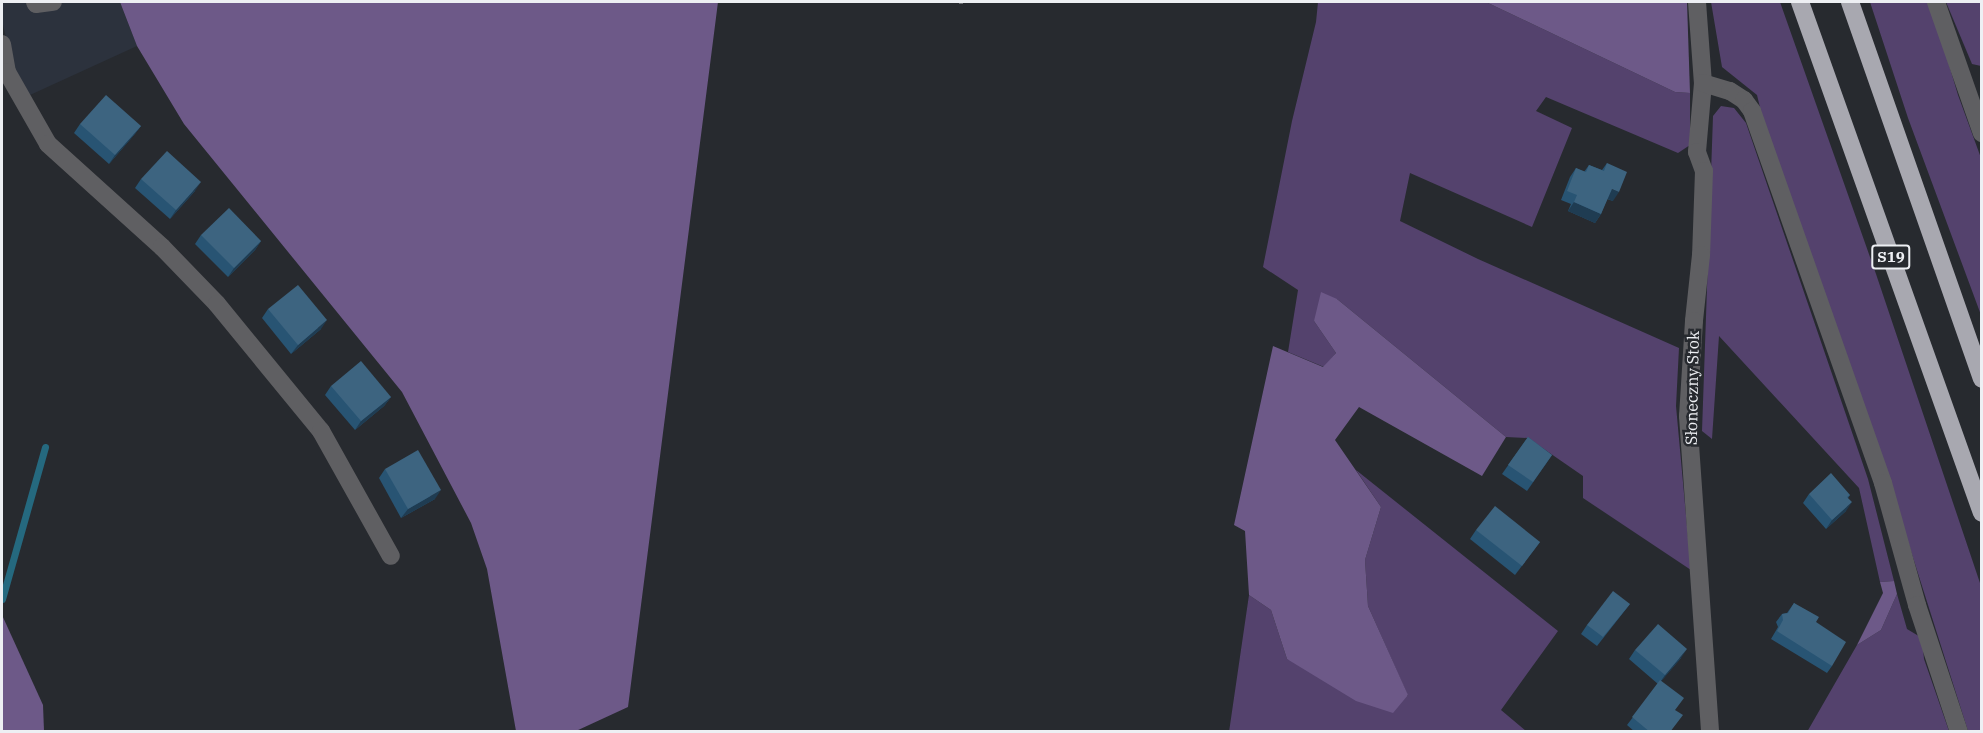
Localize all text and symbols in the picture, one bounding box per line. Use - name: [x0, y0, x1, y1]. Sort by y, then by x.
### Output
- road number: S19: [1870, 245, 1912, 269]
- street label: Słoneczny Stok: [1681, 331, 1703, 445]

